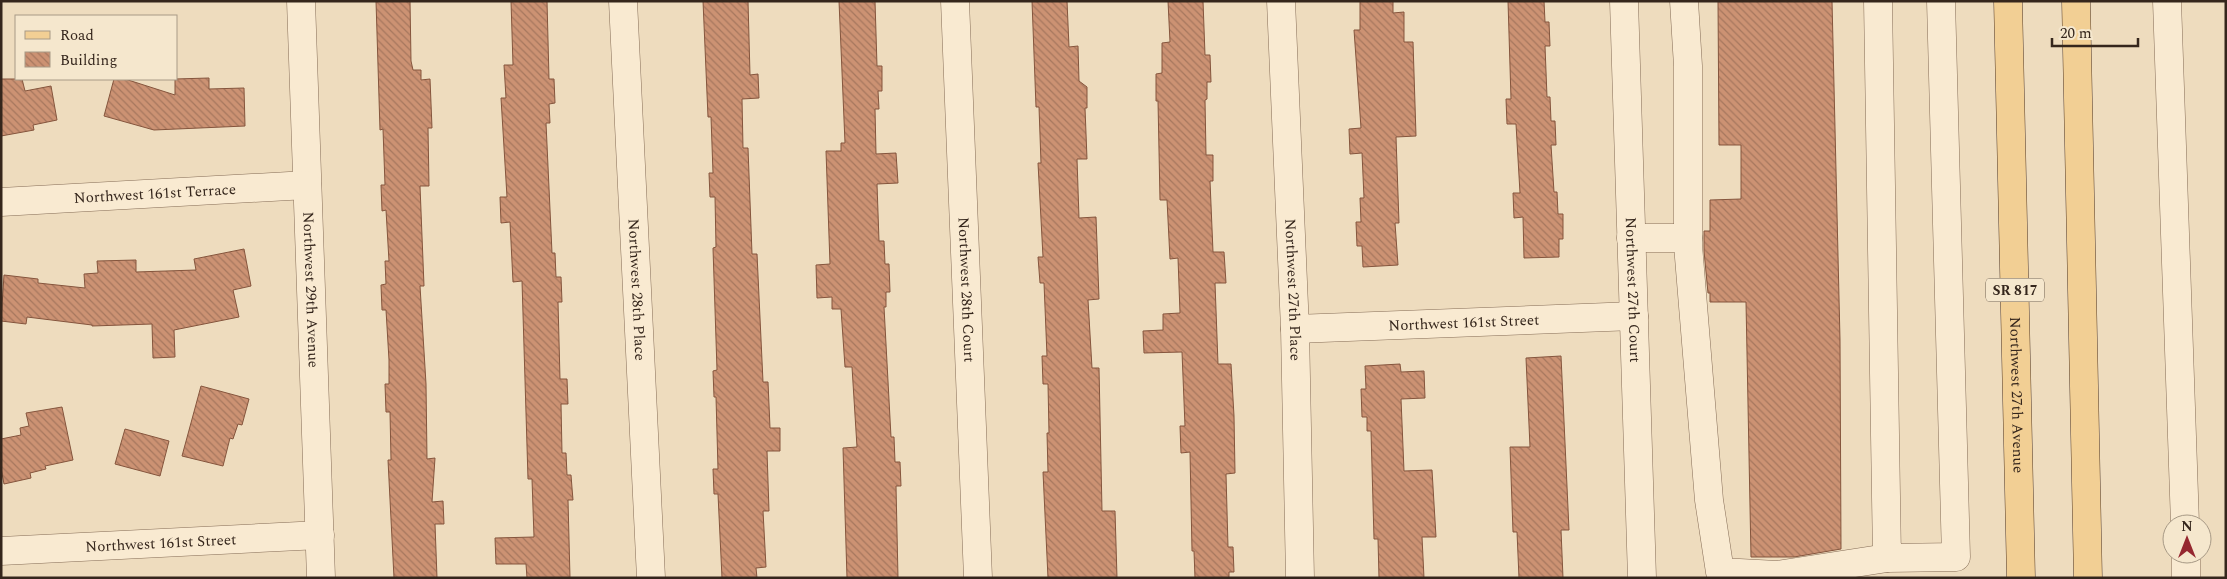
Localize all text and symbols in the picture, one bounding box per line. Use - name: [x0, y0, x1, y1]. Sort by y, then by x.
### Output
- legend: [15, 15, 178, 80]
- scale bar: [2052, 15, 2138, 47]
- text: 20 m: [2060, 22, 2092, 45]
- text: Road: [60, 24, 94, 47]
- text: Building: [60, 49, 117, 72]
- street label: Northwest 161st Terrace: [73, 178, 237, 210]
- street label: Northwest 29th Avenue: [296, 211, 325, 368]
- street label: Northwest 28th Court: [952, 217, 980, 363]
- street label: Northwest 27th Court: [1619, 217, 1646, 363]
- street label: Northwest 28th Place: [622, 218, 651, 361]
- street label: Northwest 27th Place: [1278, 218, 1307, 361]
- road number: SR 817: [1986, 278, 2044, 302]
- street label: Northwest 161st Street: [1388, 309, 1540, 337]
- street label: Northwest 27th Avenue: [2003, 316, 2030, 473]
- north arrow: [2162, 514, 2212, 564]
- text: N: [2181, 516, 2193, 537]
- street label: Northwest 161st Street: [85, 528, 237, 559]

